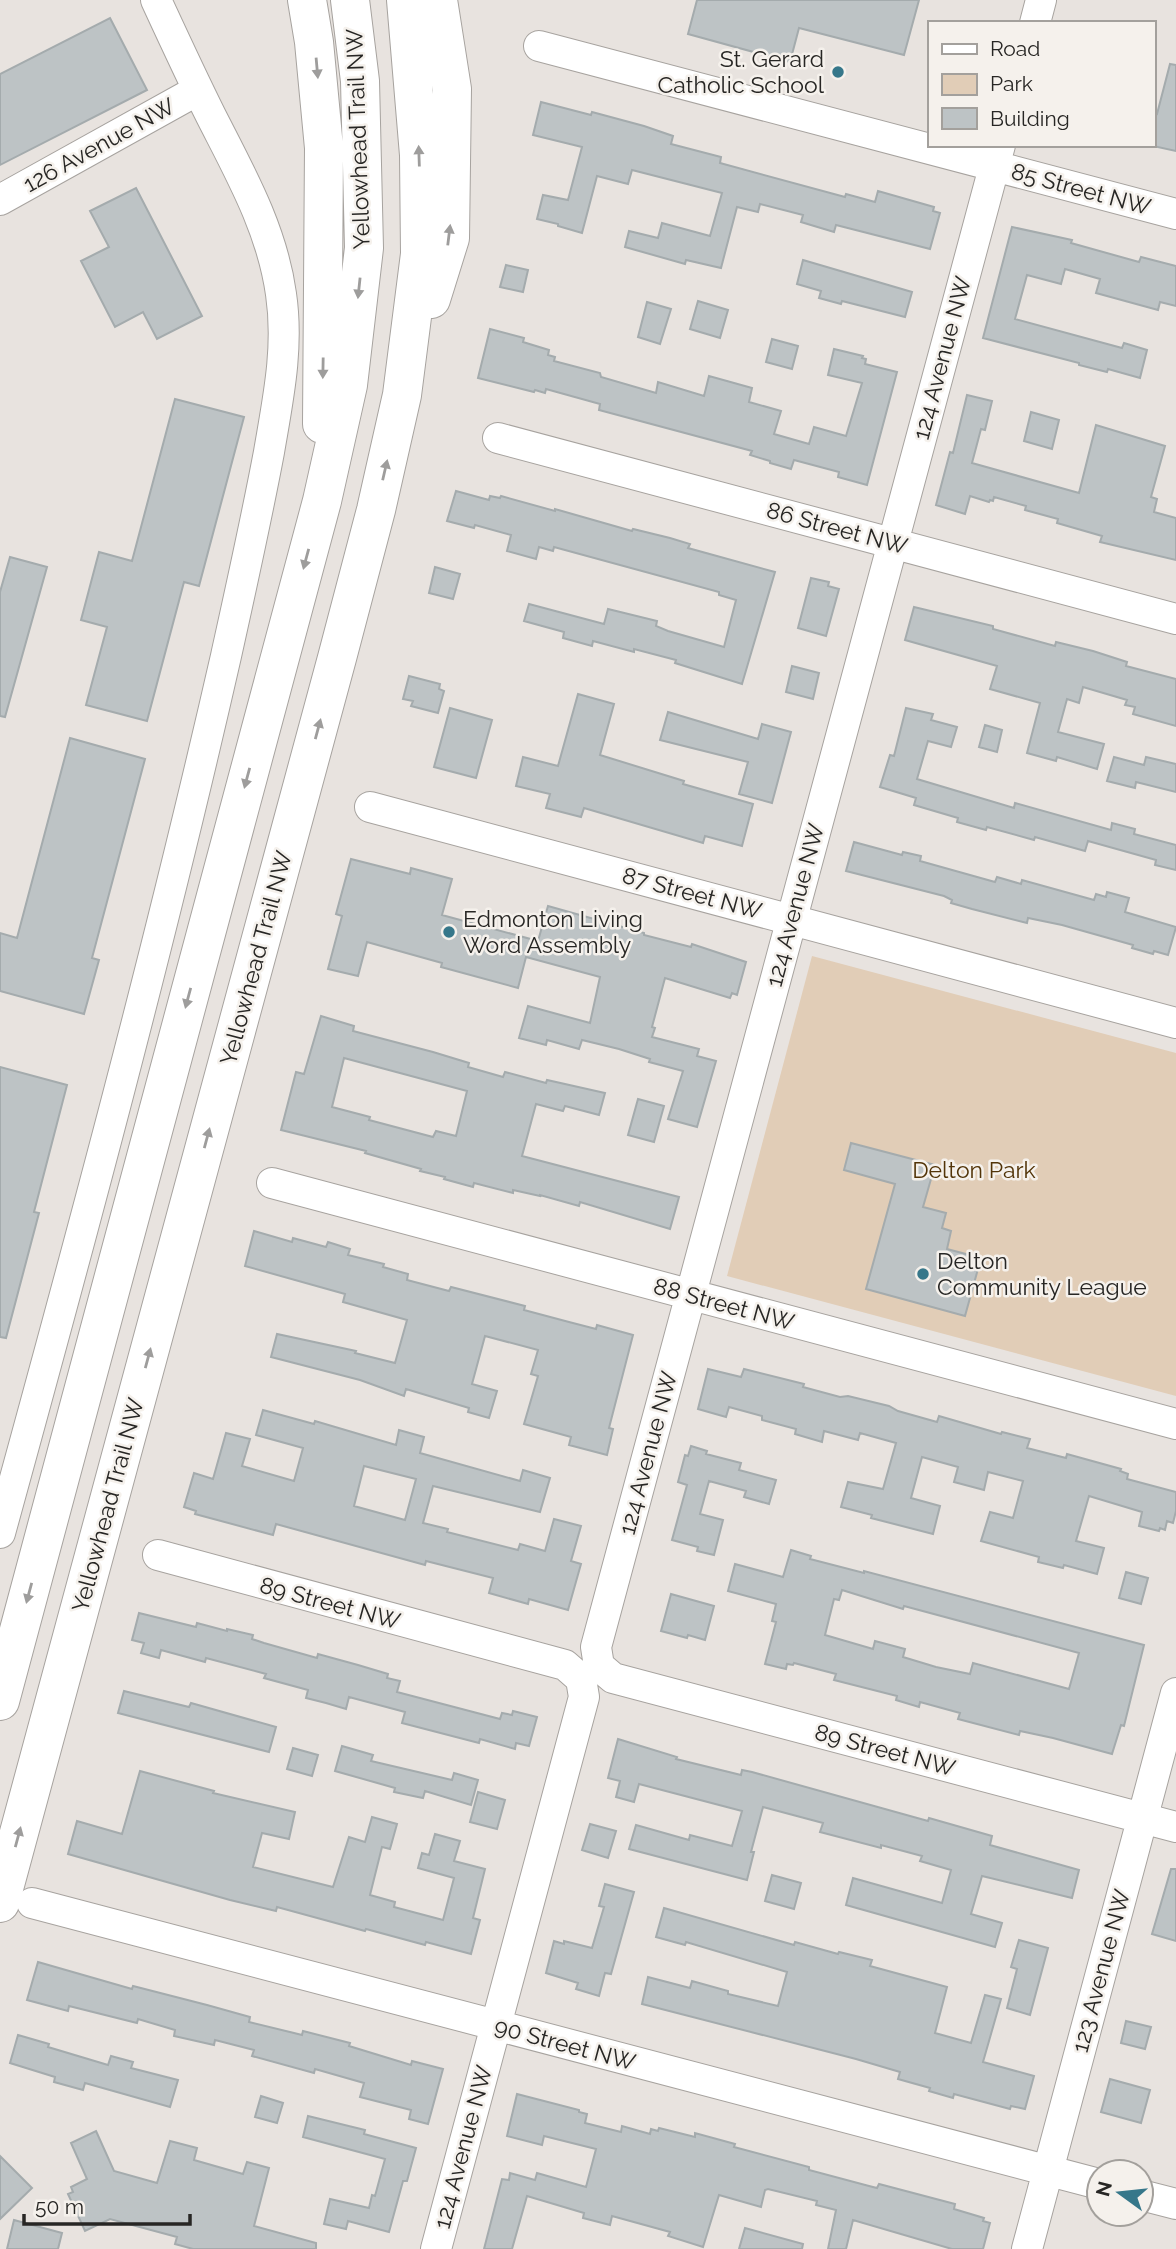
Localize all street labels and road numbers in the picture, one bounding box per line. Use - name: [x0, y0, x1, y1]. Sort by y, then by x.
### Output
- street label: Yellowhead Trail NW: [340, 28, 375, 250]
- street label: 126 Avenue NW: [18, 92, 179, 197]
- street label: 85 Street NW: [1008, 157, 1154, 220]
- street label: 124 Avenue NW: [907, 273, 976, 442]
- street label: 86 Street NW: [764, 496, 911, 559]
- street label: 124 Avenue NW: [760, 820, 829, 989]
- street label: Yellowhead Trail NW: [214, 848, 297, 1068]
- street label: 87 Street NW: [619, 861, 765, 924]
- street label: 88 Street NW: [651, 1272, 797, 1335]
- street label: 124 Avenue NW: [613, 1368, 682, 1537]
- street label: Yellowhead Trail NW: [66, 1395, 149, 1615]
- street label: 89 Street NW: [257, 1571, 403, 1634]
- street label: 89 Street NW: [812, 1718, 958, 1781]
- street label: 123 Avenue NW: [1066, 1886, 1135, 2055]
- street label: 90 Street NW: [492, 2012, 639, 2075]
- street label: 124 Avenue NW: [428, 2062, 497, 2231]

